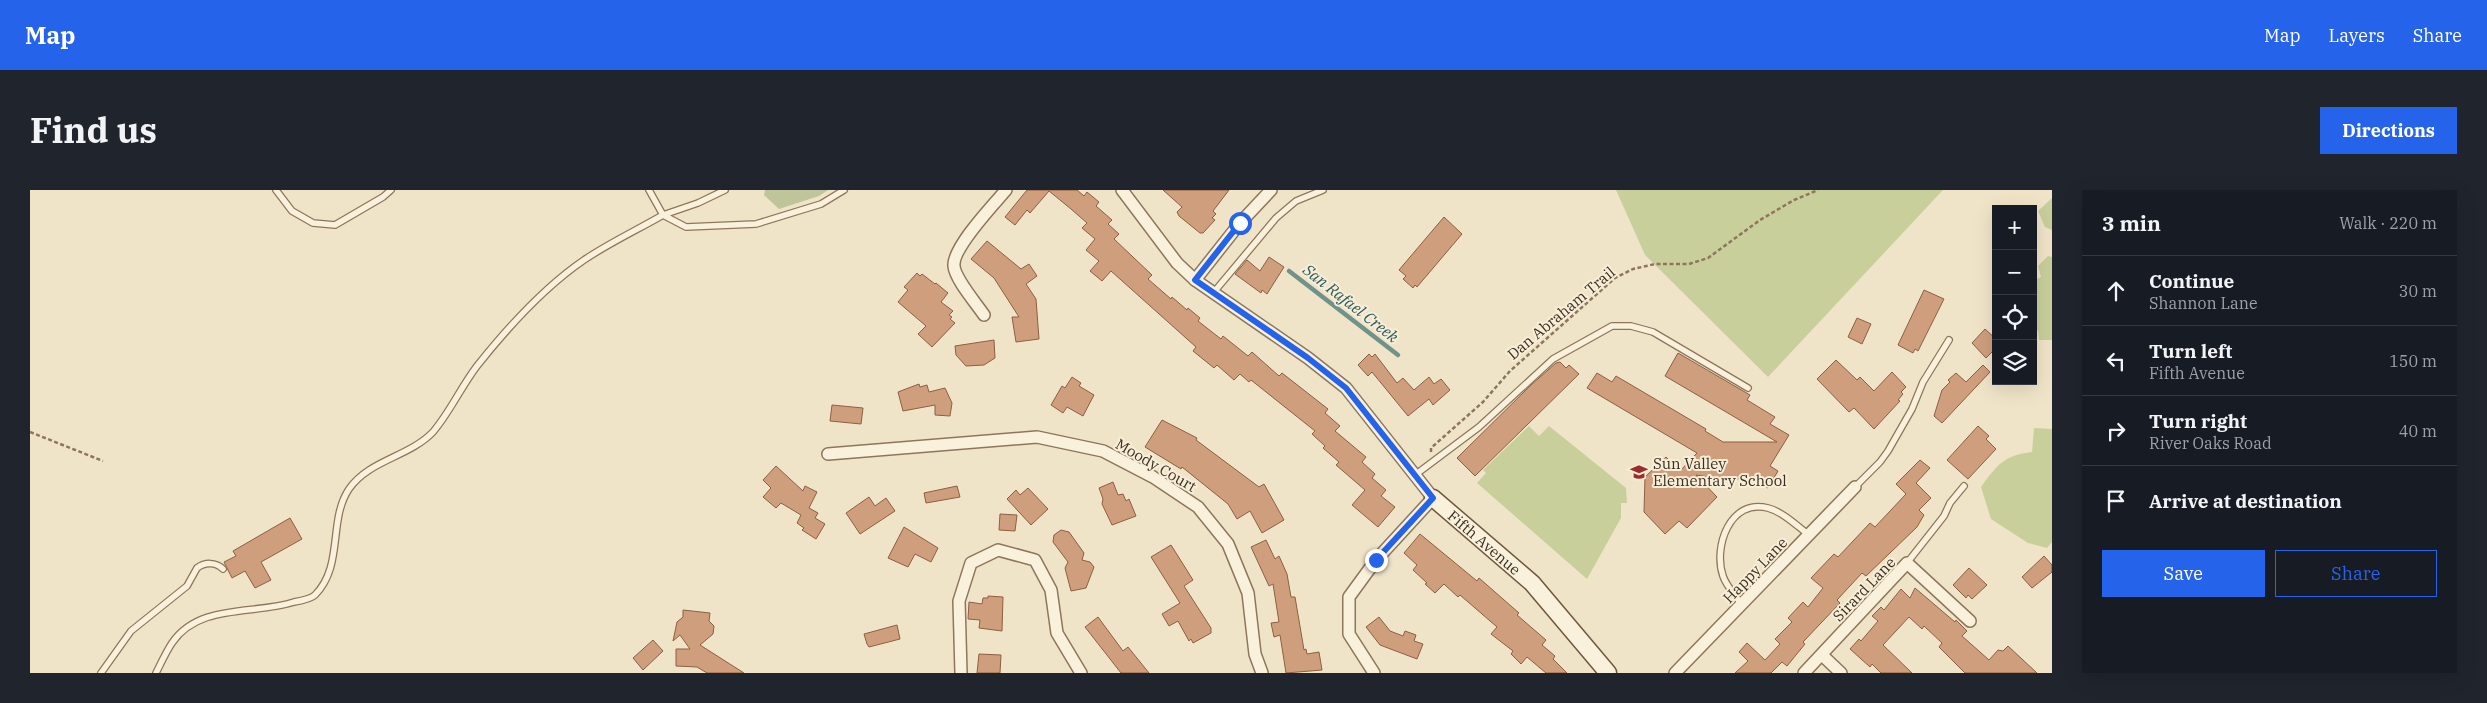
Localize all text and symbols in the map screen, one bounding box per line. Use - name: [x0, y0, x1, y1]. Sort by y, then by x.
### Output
- text: Map: [25, 19, 75, 51]
- text: Map: [2264, 24, 2301, 47]
- text: Layers: [2329, 24, 2385, 47]
- text: Share: [2413, 24, 2462, 47]
- text: Find us: [30, 107, 157, 153]
- button: Directions: [2320, 107, 2457, 154]
- map controls: [1992, 205, 2037, 385]
- button: +: [1992, 205, 2037, 250]
- text: 3 min: [2102, 209, 2161, 237]
- route start: [1229, 212, 1252, 235]
- text: Walk · 220 m: [2339, 213, 2437, 233]
- button: −: [1992, 250, 2037, 295]
- water label: San Rafael Creek: [1298, 259, 1403, 347]
- street label: Dan Abraham Trail: [1503, 262, 1619, 364]
- text: Continue: [2149, 269, 2234, 293]
- icon: ahead: [2102, 277, 2130, 305]
- text: 30 m: [2399, 281, 2437, 301]
- text: Shannon Lane: [2149, 293, 2258, 313]
- button: locate: [1992, 295, 2037, 340]
- text: Turn left: [2149, 339, 2232, 363]
- button: layers: [1992, 340, 2037, 385]
- icon: left: [2102, 347, 2130, 375]
- text: 150 m: [2389, 351, 2437, 371]
- text: Fifth Avenue: [2149, 363, 2245, 383]
- text: Turn right: [2149, 409, 2247, 433]
- icon: right: [2102, 417, 2130, 445]
- text: 40 m: [2399, 421, 2437, 441]
- text: River Oaks Road: [2149, 433, 2272, 453]
- street label: Moody Court: [1112, 434, 1200, 496]
- place label: Sun Valley Elementary School: [1653, 454, 1787, 490]
- school or university icon: Sun Valley Elementary School: [1629, 462, 1649, 482]
- icon: arrive: [2102, 487, 2130, 515]
- text: Arrive at destination: [2149, 489, 2342, 513]
- street label: Fifth Avenue: [1444, 506, 1525, 579]
- street label: Happy Lane: [1719, 533, 1791, 607]
- route end: [1365, 549, 1388, 572]
- button: Save: [2102, 550, 2265, 597]
- button: Share: [2275, 550, 2437, 597]
- street label: Sirard Lane: [1829, 553, 1899, 625]

